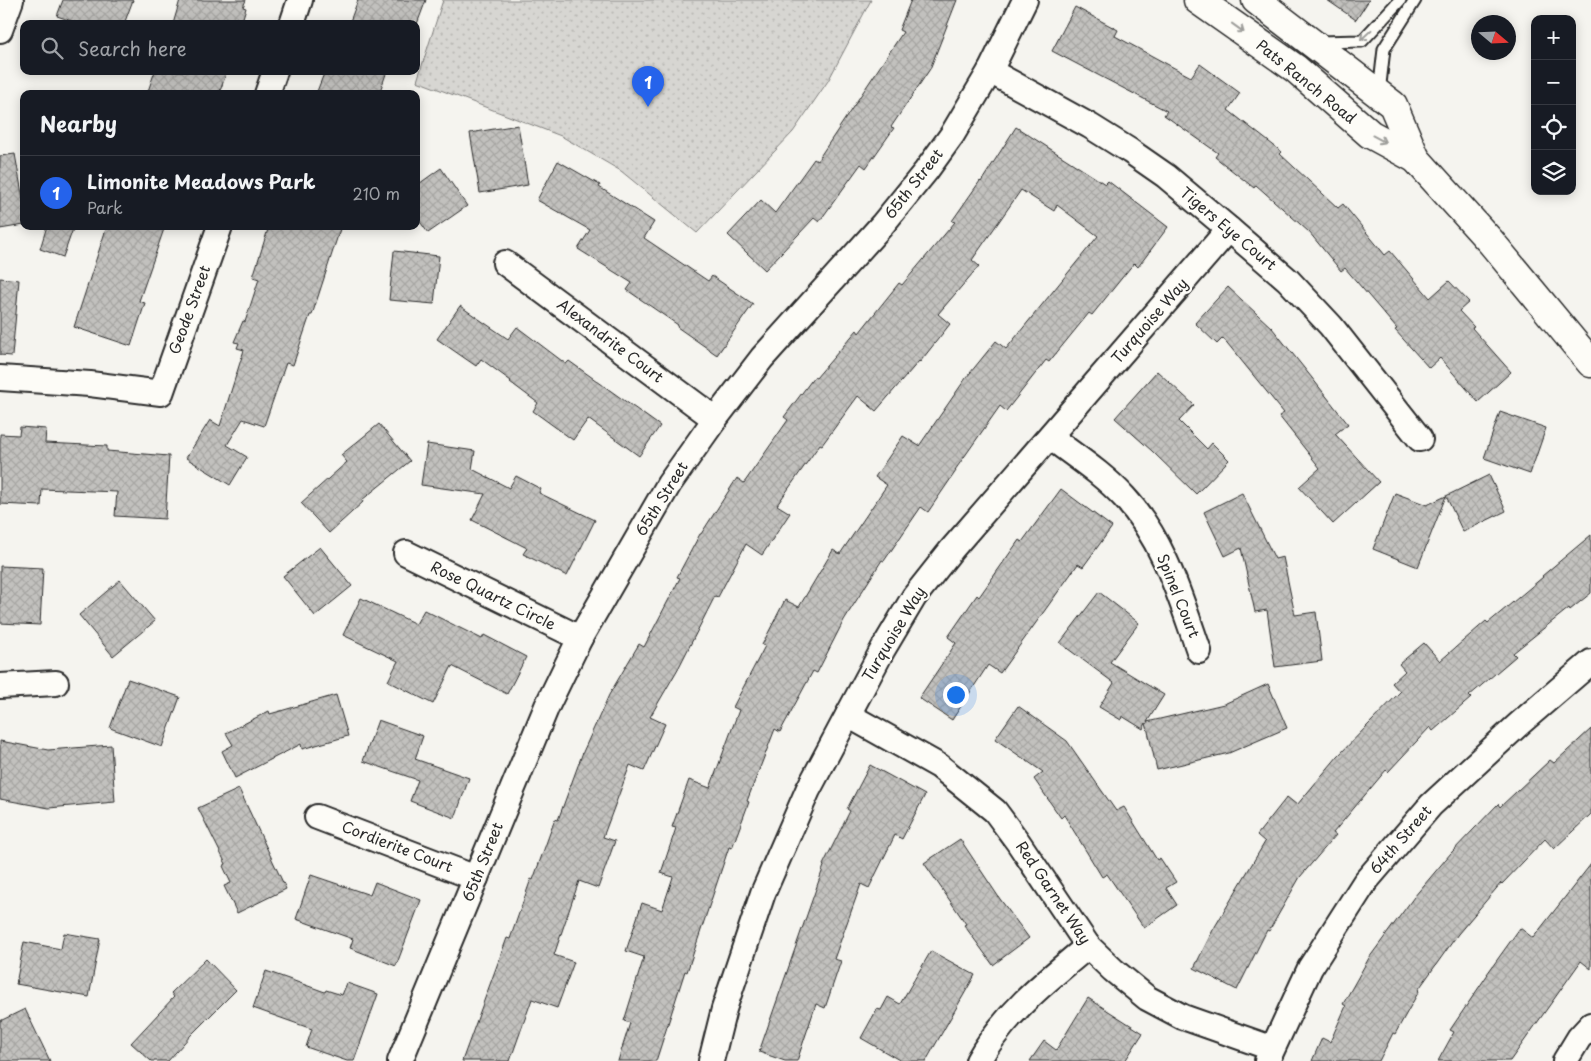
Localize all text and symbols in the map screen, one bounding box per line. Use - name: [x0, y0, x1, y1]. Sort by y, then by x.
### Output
- north arrow: [1471, 15, 1516, 60]
- map controls: [1531, 15, 1576, 195]
- button: +: [1531, 15, 1576, 60]
- search box: [20, 20, 420, 75]
- one-way arrow: [1231, 23, 1245, 33]
- one-way arrow: [1360, 29, 1372, 41]
- street label: Pats Ranch Road: [1252, 33, 1362, 129]
- icon: search: [38, 34, 66, 62]
- text: Search here: [78, 34, 187, 62]
- button: −: [1531, 60, 1576, 105]
- pin: 1: [632, 66, 664, 107]
- button: locate: [1531, 105, 1576, 150]
- text: Nearby: [40, 107, 117, 139]
- one-way arrow: [1372, 134, 1387, 144]
- street label: 65th Street: [878, 143, 948, 223]
- button: layers: [1531, 150, 1576, 195]
- text: Limonite Meadows Park: [87, 167, 316, 195]
- text: 1: [52, 181, 60, 205]
- text: 210 m: [352, 181, 400, 205]
- street label: Tigers Eye Court: [1176, 181, 1282, 275]
- text: Park: [87, 195, 123, 219]
- street label: Geode Street: [162, 262, 215, 357]
- street label: Turquoise Way: [1105, 272, 1193, 368]
- street label: Alexandrite Court: [553, 292, 669, 388]
- street label: 65th Street: [629, 457, 693, 540]
- street label: Spinel Court: [1152, 550, 1207, 641]
- street label: Rose Quartz Circle: [427, 554, 560, 635]
- street label: Turquoise Way: [855, 581, 930, 685]
- your location: [943, 682, 969, 708]
- street label: 64th Street: [1363, 800, 1436, 878]
- street label: Cordierite Court: [339, 814, 456, 877]
- street label: 65th Street: [455, 818, 508, 905]
- street label: Red Garnet Way: [1011, 836, 1097, 948]

